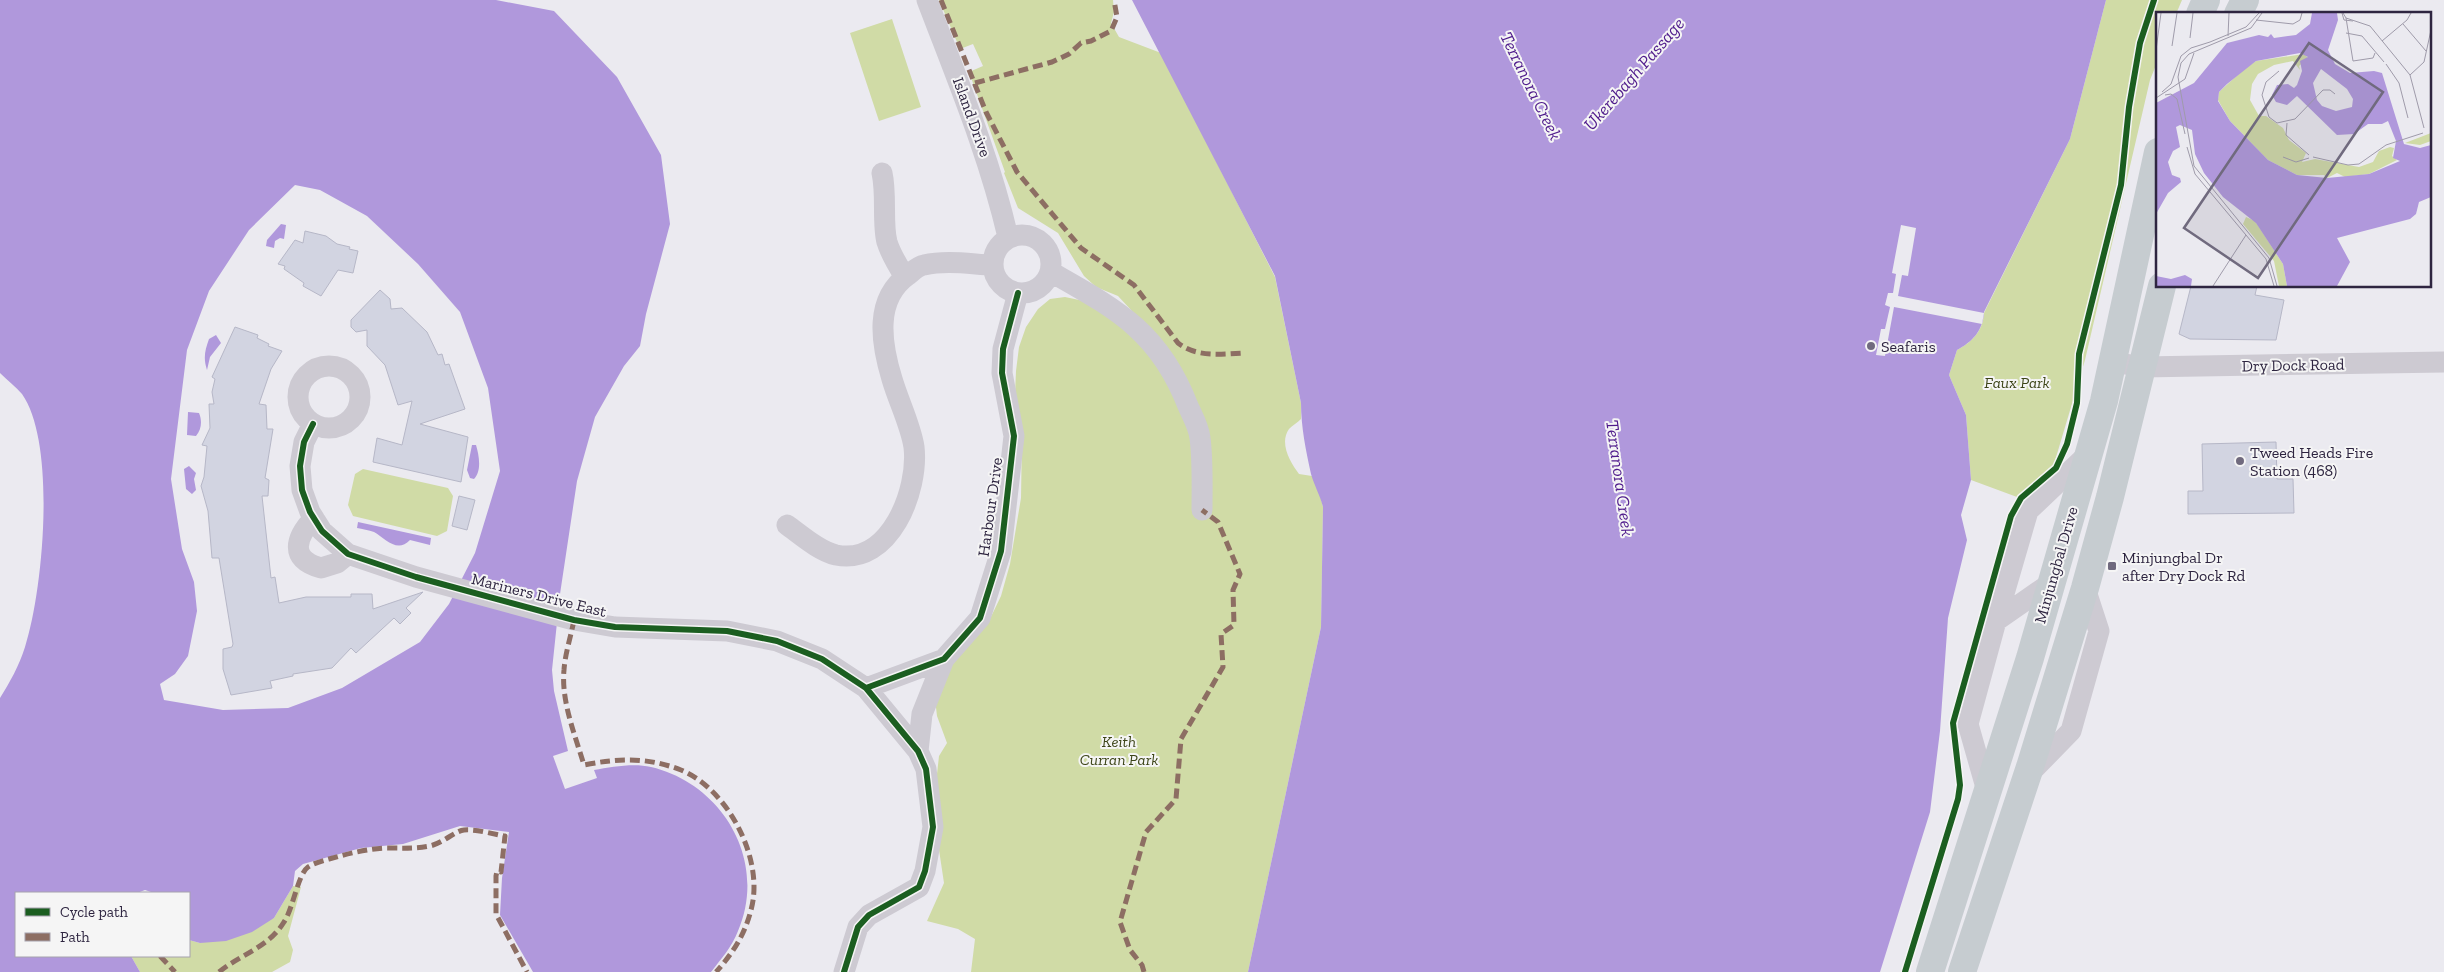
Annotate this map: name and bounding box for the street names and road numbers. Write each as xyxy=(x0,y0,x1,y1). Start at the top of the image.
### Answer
street label: Island Drive xyxy=(949,75,995,159)
street label: Dry Dock Road xyxy=(2242,355,2345,375)
street label: Harbour Drive xyxy=(974,456,1006,558)
street label: Minjungbal Drive xyxy=(2030,504,2082,626)
street label: Mariners Drive East xyxy=(470,569,608,621)

